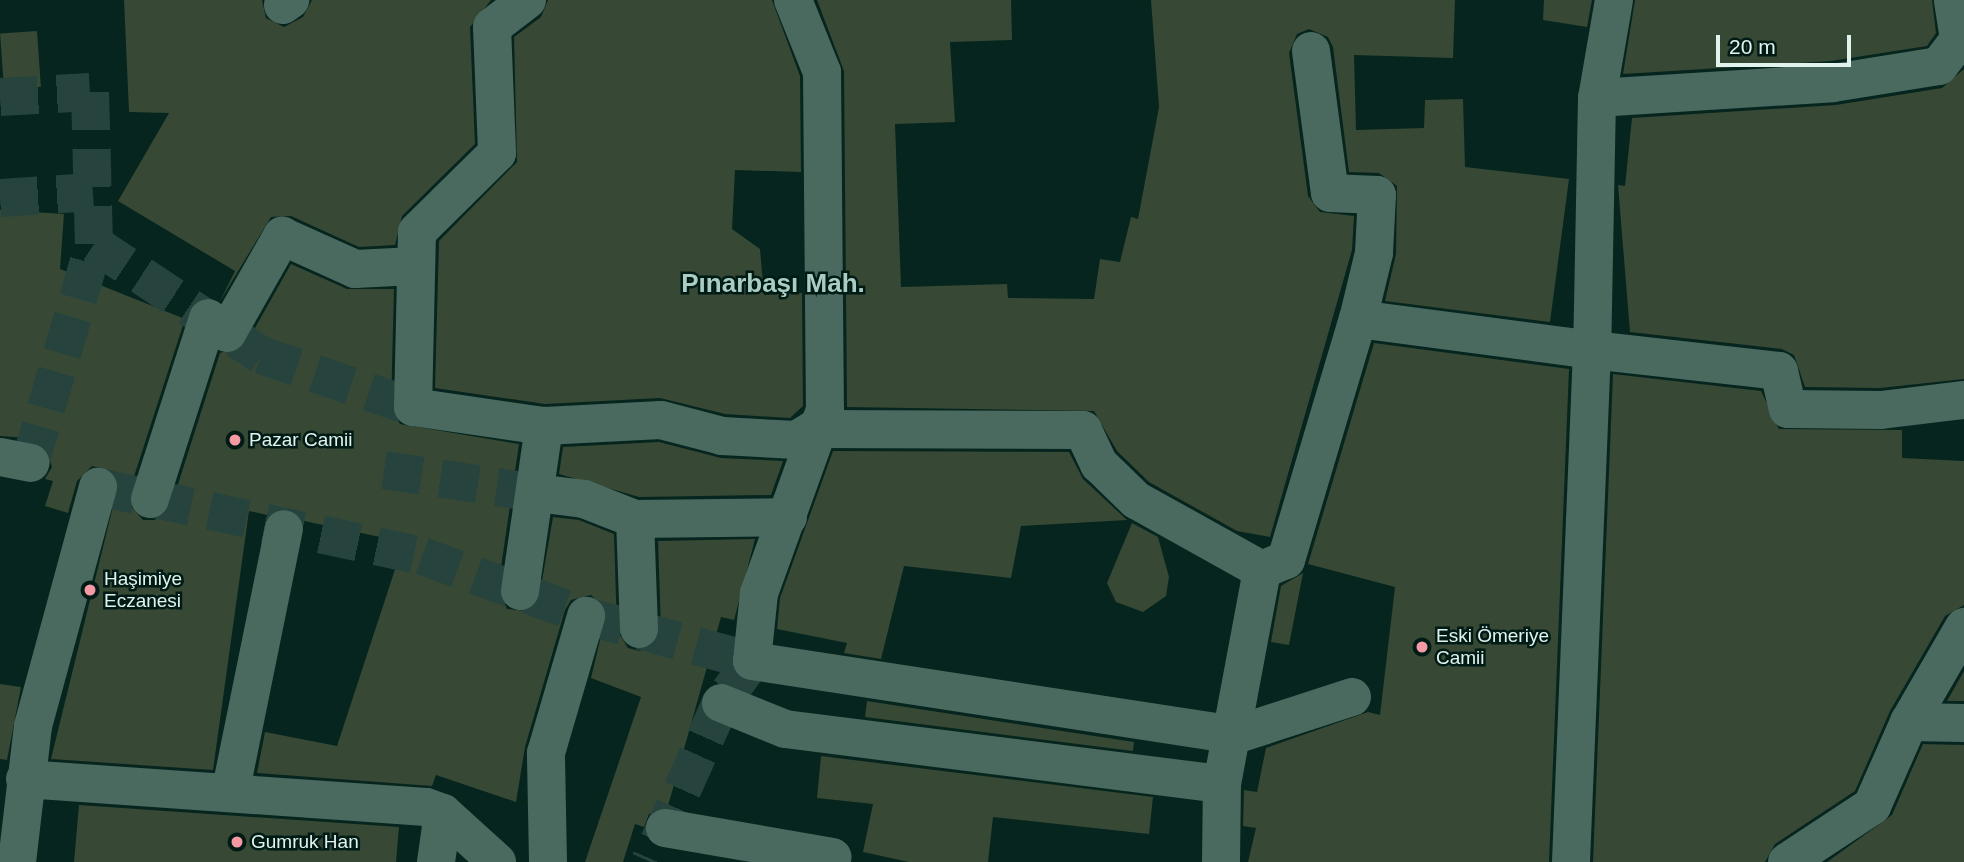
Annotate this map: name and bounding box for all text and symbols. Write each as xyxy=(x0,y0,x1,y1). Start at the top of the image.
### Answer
scale bar xyxy=(1719,21,1854,65)
text: 20 m xyxy=(1729,35,1776,58)
district label: Pınarbaşı Mah. xyxy=(681,268,865,300)
place label: Pazar Camii xyxy=(249,429,352,451)
marker: Pazar Camii xyxy=(227,432,243,448)
place label: Haşimiye Eczanesi xyxy=(104,568,182,612)
marker: Haşimiye Eczanesi xyxy=(82,582,98,598)
place label: Eski Ömeriye Camii xyxy=(1436,625,1549,669)
marker: Eski Ömeriye Camii xyxy=(1414,639,1430,655)
place label: Gumruk Han xyxy=(251,831,359,853)
marker: Gumruk Han xyxy=(229,834,245,850)

